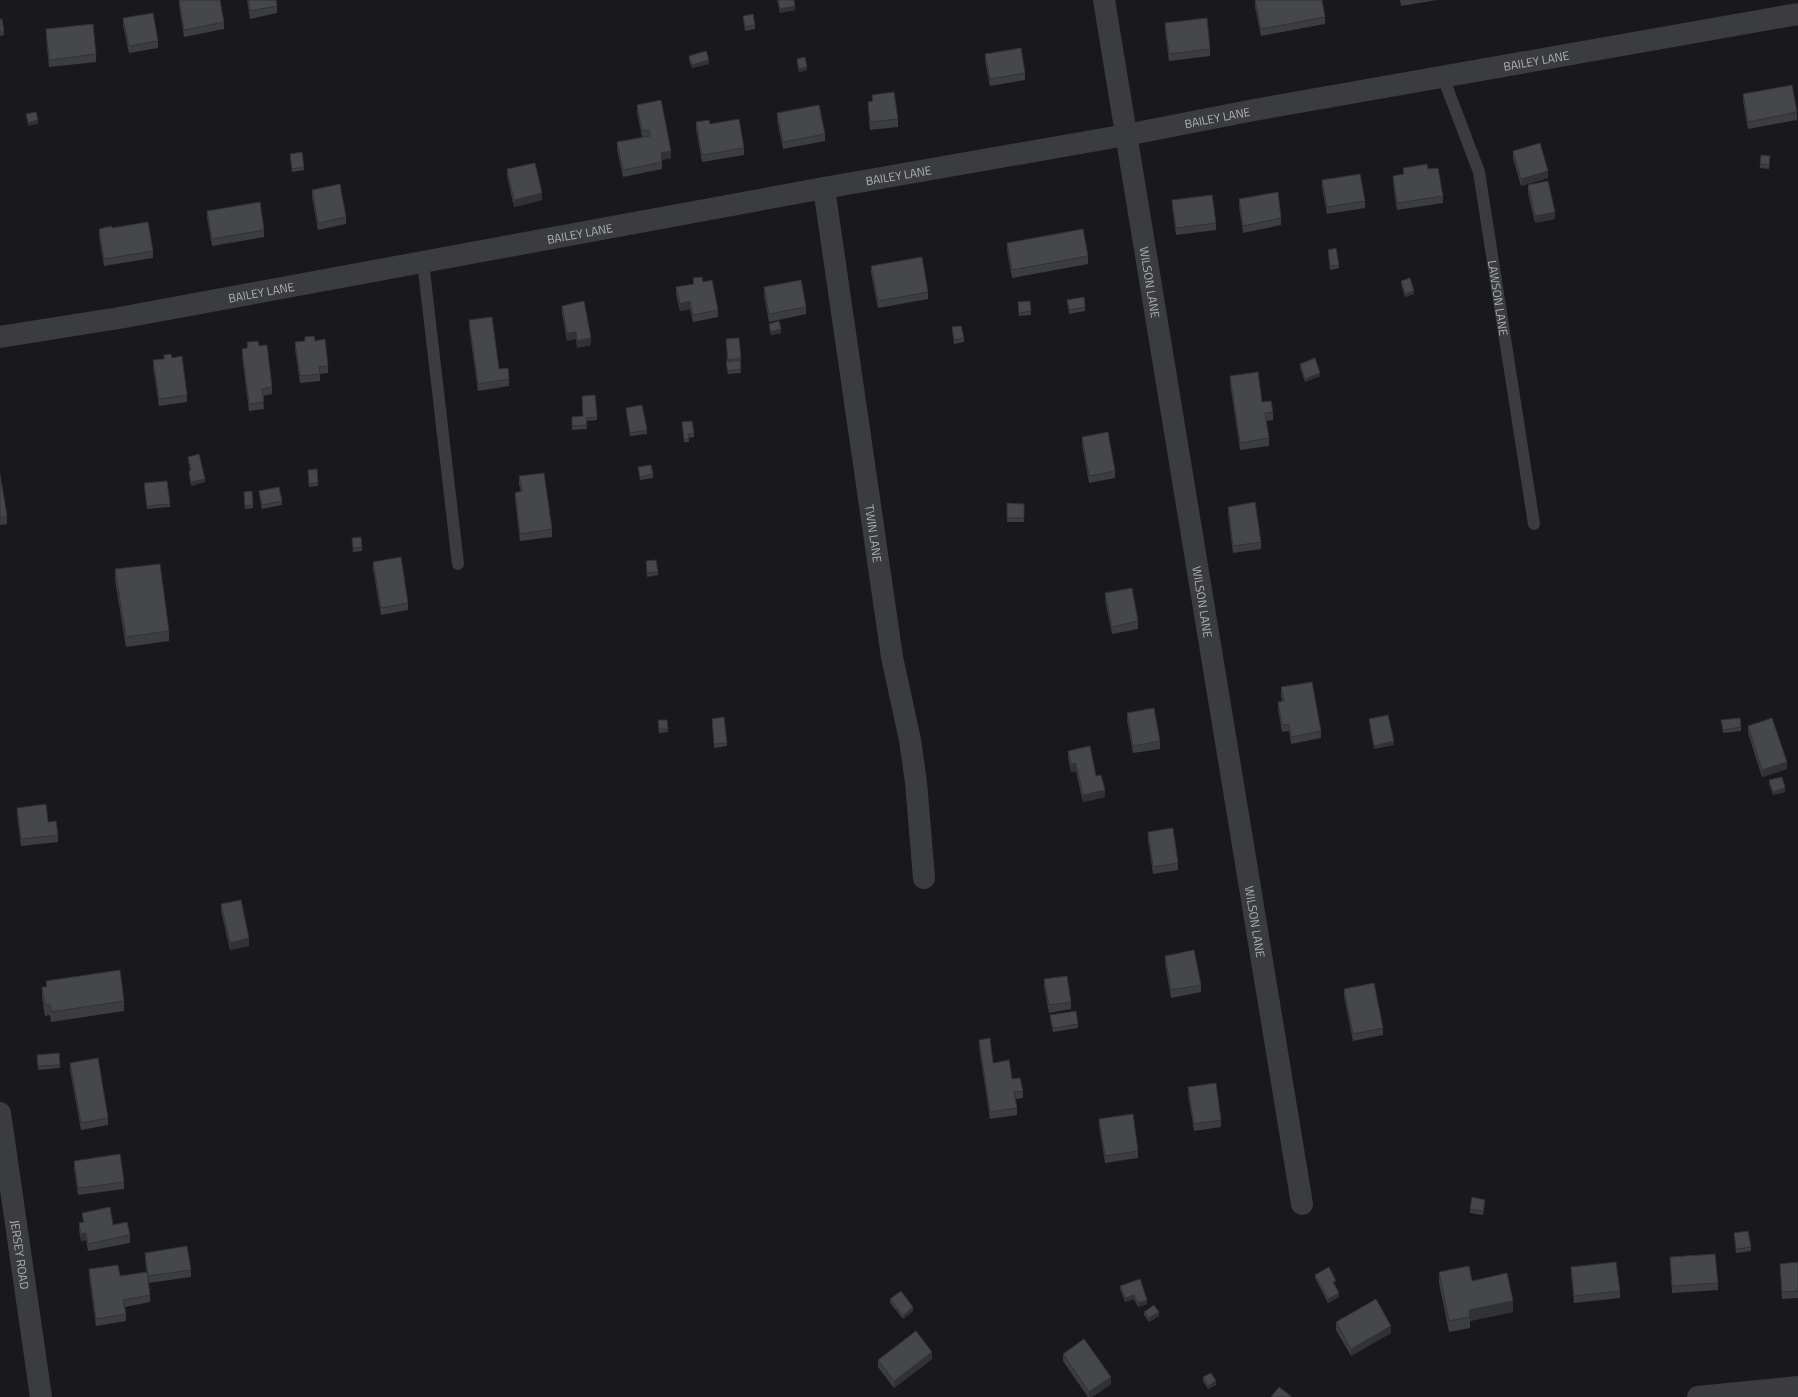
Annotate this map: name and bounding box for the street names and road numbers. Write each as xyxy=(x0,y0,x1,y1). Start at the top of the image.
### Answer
street label: BAILEY LANE xyxy=(1502,45,1571,75)
street label: BAILEY LANE xyxy=(1183,101,1252,133)
street label: BAILEY LANE xyxy=(864,160,933,190)
street label: BAILEY LANE xyxy=(545,218,615,248)
street label: WILSON LANE xyxy=(1135,245,1166,320)
street label: LAWSON LANE xyxy=(1483,259,1514,337)
street label: BAILEY LANE xyxy=(227,276,296,307)
street label: TWIN LANE xyxy=(860,503,888,564)
street label: WILSON LANE xyxy=(1188,565,1218,639)
street label: WILSON LANE xyxy=(1240,884,1271,959)
street label: JERSEY ROAD xyxy=(6,1219,35,1291)

